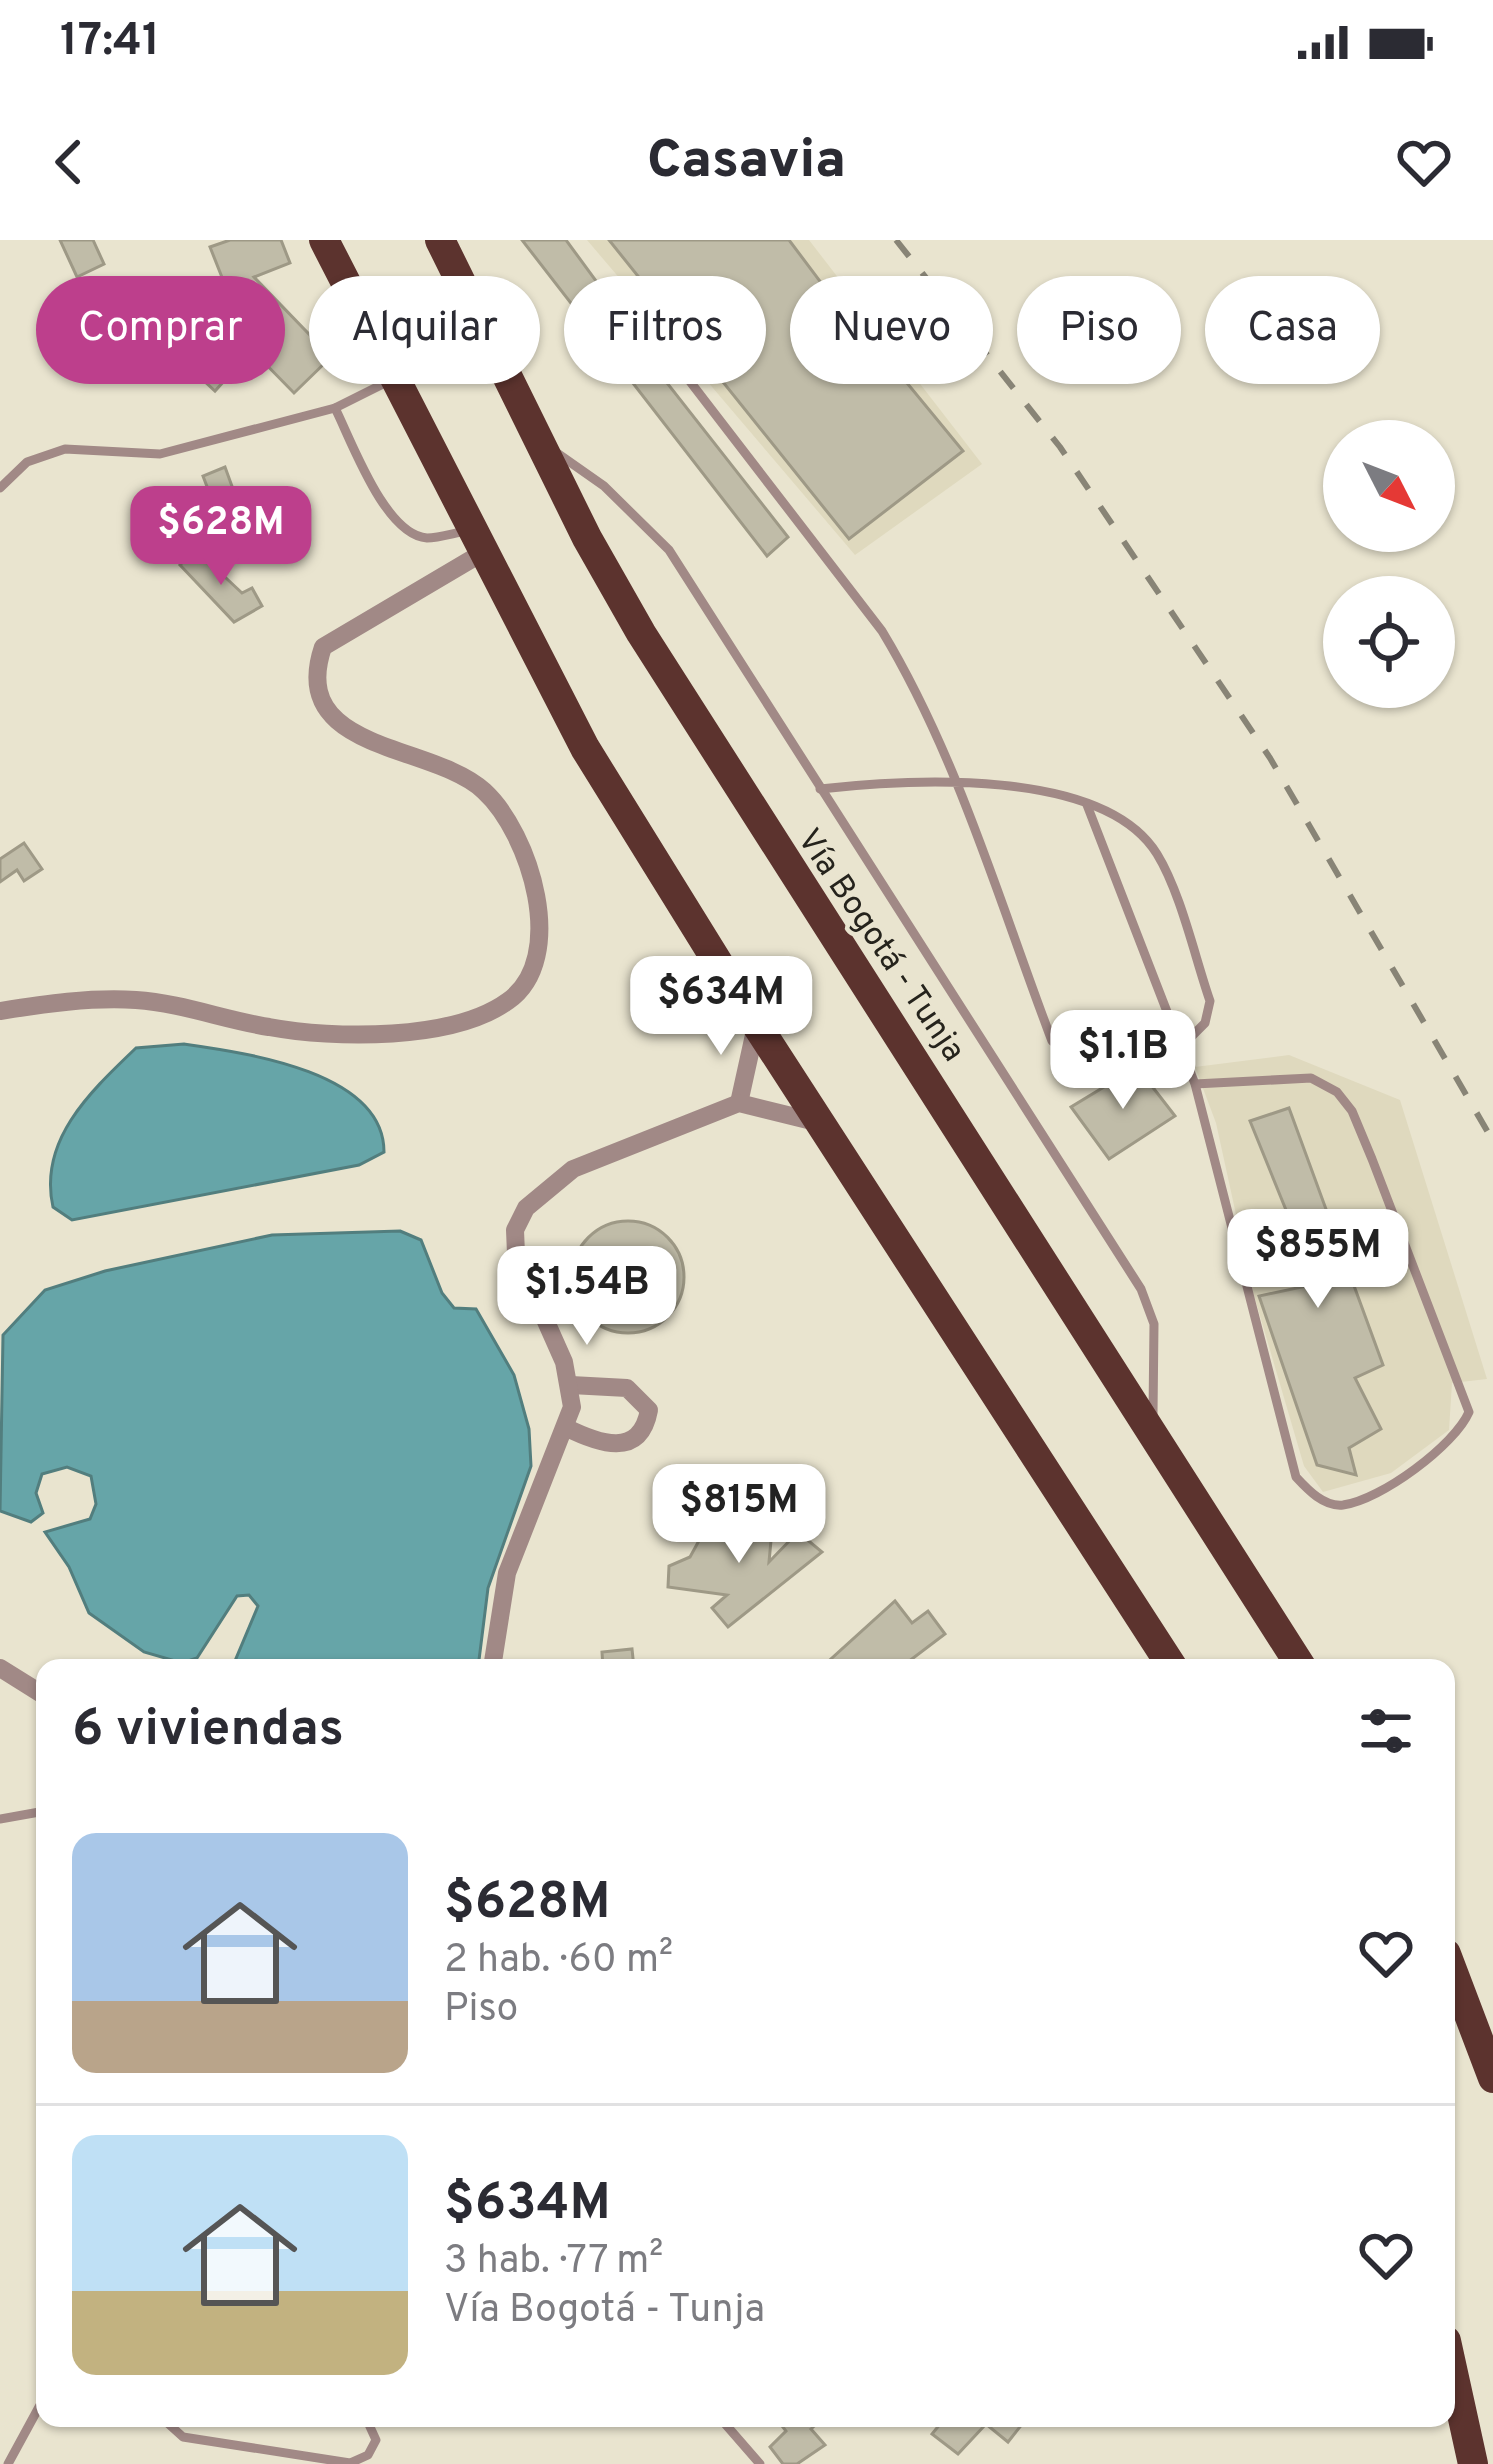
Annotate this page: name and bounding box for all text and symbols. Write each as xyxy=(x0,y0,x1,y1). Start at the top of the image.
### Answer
text: 17:41 xyxy=(60,14,160,71)
text: Casavia xyxy=(647,128,846,197)
icon: back xyxy=(36,129,102,195)
icon: heart xyxy=(1391,129,1457,195)
chip: Comprar xyxy=(36,276,285,384)
chip: Alquilar xyxy=(309,276,540,384)
chip: Filtros xyxy=(564,276,766,384)
chip: Nuevo xyxy=(790,276,993,384)
chip: Piso xyxy=(1017,276,1181,384)
chip: Casa xyxy=(1205,276,1380,384)
north arrow xyxy=(1323,420,1455,552)
map controls xyxy=(1323,420,1455,708)
pin: $628M xyxy=(137,486,305,588)
text: $628M xyxy=(157,500,285,549)
button: locate xyxy=(1323,576,1455,708)
street label: Vía Bogotá - Tunja xyxy=(786,822,973,1071)
pin: $634M xyxy=(637,956,805,1058)
text: $634M xyxy=(657,970,785,1019)
pin: $1.1B xyxy=(1039,1010,1207,1112)
text: $1.1B xyxy=(1077,1024,1169,1073)
pin: $855M xyxy=(1234,1209,1402,1311)
text: $855M xyxy=(1254,1223,1382,1272)
pin: $1.54B xyxy=(489,1246,685,1348)
text: $1.54B xyxy=(524,1260,650,1309)
pin: $815M xyxy=(655,1464,823,1566)
text: $815M xyxy=(680,1478,799,1527)
icon: filters xyxy=(1353,1698,1419,1764)
text: 6 viviendas xyxy=(72,1699,344,1764)
text: $628M xyxy=(444,1872,610,1937)
icon: home xyxy=(168,1881,312,2025)
icon: heart xyxy=(1353,1920,1419,1986)
text: 2 hab. · 60 m² xyxy=(444,1937,673,1986)
text: Piso xyxy=(444,1986,518,2035)
text: $634M xyxy=(444,2173,611,2238)
icon: home xyxy=(168,2183,312,2327)
icon: heart xyxy=(1353,2222,1419,2288)
text: 3 hab. · 77 m² xyxy=(444,2238,663,2287)
text: Vía Bogotá - Tunja xyxy=(444,2287,765,2336)

